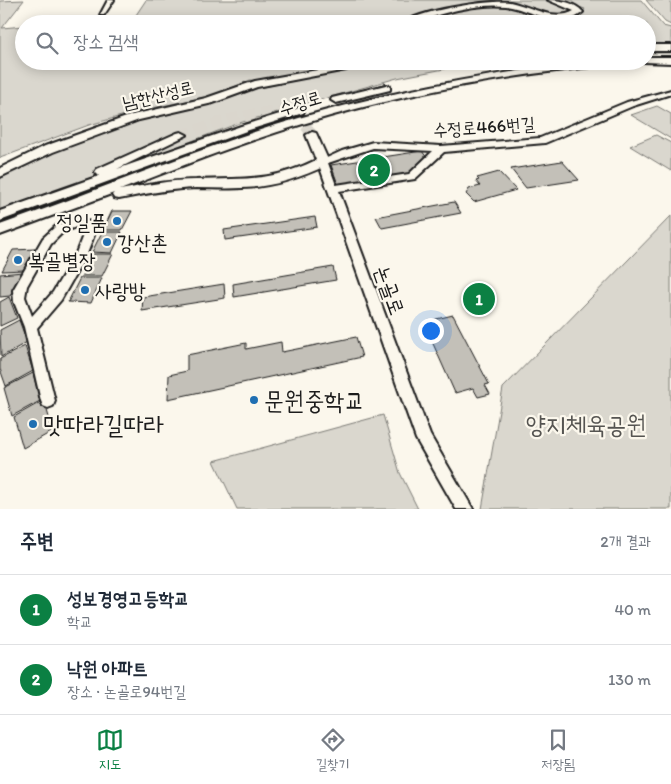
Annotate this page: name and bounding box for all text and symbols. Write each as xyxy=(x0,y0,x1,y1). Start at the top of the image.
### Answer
search box xyxy=(15,15,656,70)
icon: search xyxy=(33,29,61,57)
text: 장소 검색 xyxy=(73,30,138,53)
street label: 남한산성로 xyxy=(120,76,196,114)
street label: 수정로 xyxy=(276,86,324,120)
street label: 수정로466번길 xyxy=(432,112,536,142)
pin: 2 xyxy=(358,151,390,189)
place label: 정일품 xyxy=(56,209,107,234)
marker: 정일품 xyxy=(111,215,123,227)
place label: 강산촌 xyxy=(117,230,168,255)
marker: 강산촌 xyxy=(101,236,113,248)
place label: 복골별장 xyxy=(28,248,96,273)
marker: 복골별장 xyxy=(12,254,24,266)
street label: 논골로 xyxy=(370,262,410,318)
place label: 사랑방 xyxy=(95,278,146,303)
pin: 1 xyxy=(463,280,495,318)
marker: 사랑방 xyxy=(79,284,91,296)
your location xyxy=(418,318,444,344)
place label: 문원중학교 xyxy=(264,385,365,415)
marker: 문원중학교 xyxy=(248,394,260,406)
place label: 맛따라길따라 xyxy=(43,409,164,439)
park label: 양지체육공원 xyxy=(526,409,646,439)
marker: 맛따라길따라 xyxy=(27,418,39,430)
text: 주변 xyxy=(20,528,54,553)
text: 2개 결과 xyxy=(600,532,651,551)
text: 성보경영고등학교 xyxy=(67,587,189,610)
text: 1 xyxy=(32,600,40,619)
text: 40 m xyxy=(614,600,651,619)
text: 학교 xyxy=(67,612,93,631)
text: 낙원 아파트 xyxy=(67,657,148,680)
text: 2 xyxy=(32,670,40,689)
text: 130 m xyxy=(608,670,651,689)
text: 장소 · 논골로94번길 xyxy=(67,682,186,701)
tab: 지도 xyxy=(96,726,124,774)
tab: 길찾기 xyxy=(316,726,349,774)
tab: 저장됨 xyxy=(541,726,575,774)

